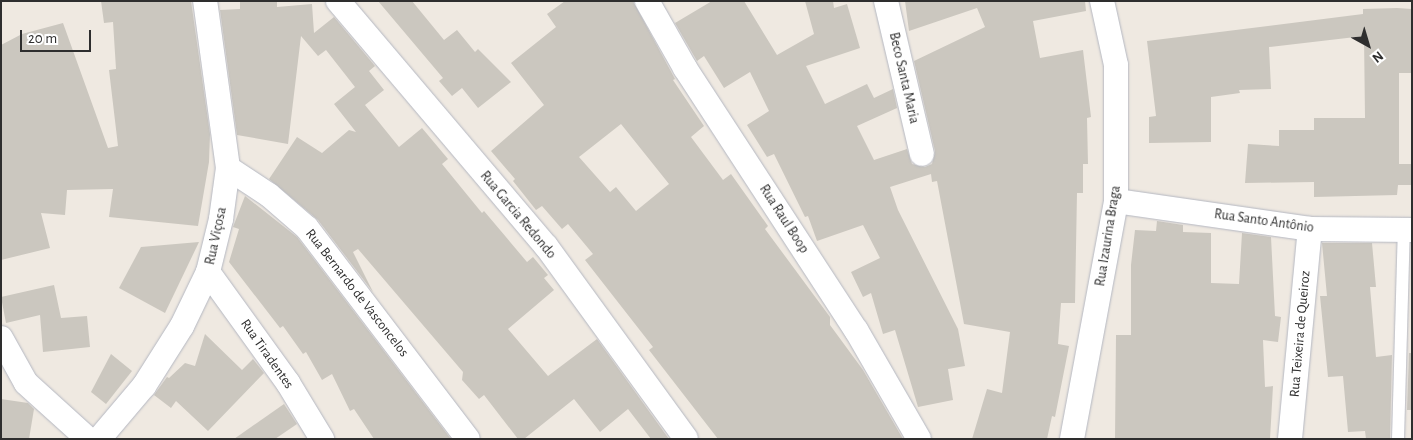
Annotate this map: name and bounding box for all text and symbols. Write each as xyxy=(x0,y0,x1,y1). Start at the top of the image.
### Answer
scale bar xyxy=(22,20,94,52)
north arrow xyxy=(1343,20,1393,70)
text: 20 m xyxy=(28,31,57,46)
street label: Beco Santa Maria xyxy=(885,31,923,125)
text: N xyxy=(1369,48,1386,65)
street label: Rua Garcia Redondo xyxy=(476,168,560,262)
street label: Rua Raul Boop xyxy=(756,181,812,257)
street label: Rua Izaurina Braga xyxy=(1092,184,1124,288)
street label: Rua Viçosa xyxy=(202,206,230,266)
street label: Rua Santo Antônio xyxy=(1213,206,1315,236)
street label: Rua Bernardo de Vasconcelos xyxy=(302,226,412,360)
street label: Rua Teixeira de Queiroz xyxy=(1286,270,1314,398)
street label: Rua Tiradentes xyxy=(237,316,297,392)

